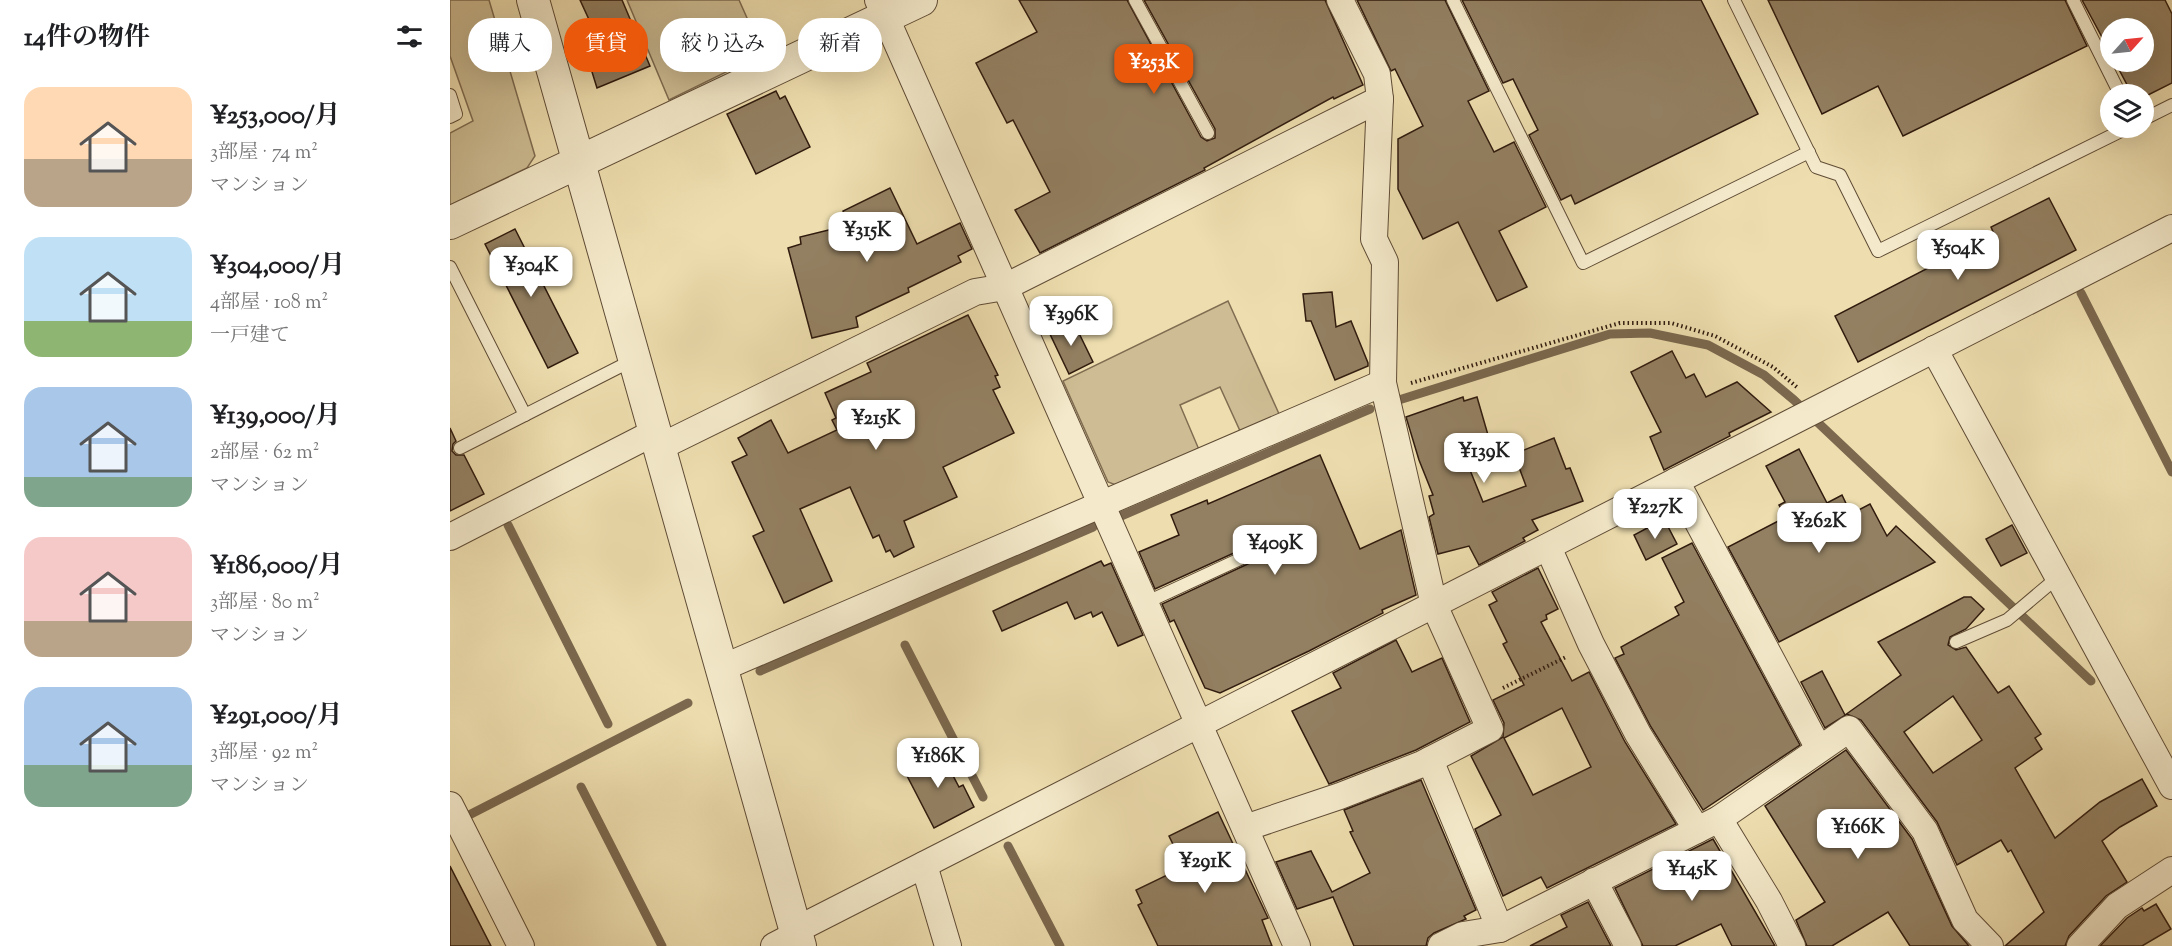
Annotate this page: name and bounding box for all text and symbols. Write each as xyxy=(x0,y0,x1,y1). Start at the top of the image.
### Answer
chip: 購入 xyxy=(468,18,552,72)
chip: 賃貸 xyxy=(564,18,648,72)
chip: 絞り込み xyxy=(660,18,786,72)
chip: 新着 xyxy=(798,18,882,72)
north arrow xyxy=(2100,18,2154,72)
map controls xyxy=(2100,18,2154,138)
text: 14件の物件 xyxy=(24,20,150,57)
icon: filters xyxy=(393,20,426,53)
pin: ¥253K xyxy=(1112,44,1196,95)
text: ¥253K xyxy=(1128,49,1180,78)
button: layers xyxy=(2100,84,2154,138)
text: ¥253,000/月 xyxy=(210,98,341,135)
icon: home xyxy=(72,111,144,183)
text: 3部屋 · 74 m² xyxy=(210,139,318,168)
text: マンション xyxy=(210,172,309,201)
pin: ¥315K xyxy=(825,212,909,263)
text: ¥315K xyxy=(842,217,892,246)
pin: ¥504K xyxy=(1916,230,2000,281)
text: ¥504K xyxy=(1931,235,1985,264)
pin: ¥304K xyxy=(489,247,573,298)
text: ¥304,000/月 xyxy=(210,248,345,285)
text: ¥304K xyxy=(504,252,558,281)
icon: home xyxy=(72,261,144,333)
text: 4部屋 · 108 m² xyxy=(210,289,328,318)
pin: ¥396K xyxy=(1029,296,1113,347)
text: ¥396K xyxy=(1044,301,1098,330)
text: 一戸建て xyxy=(210,322,290,351)
text: ¥139,000/月 xyxy=(210,398,341,435)
pin: ¥215K xyxy=(834,400,918,451)
text: ¥215K xyxy=(851,405,901,434)
icon: home xyxy=(72,411,144,483)
pin: ¥139K xyxy=(1442,433,1526,484)
text: ¥139K xyxy=(1458,438,1510,467)
text: 2部屋 · 62 m² xyxy=(210,439,320,468)
text: マンション xyxy=(210,472,309,501)
pin: ¥227K xyxy=(1613,489,1697,540)
text: ¥227K xyxy=(1627,494,1683,523)
pin: ¥262K xyxy=(1777,503,1861,554)
text: ¥262K xyxy=(1791,508,1847,537)
pin: ¥409K xyxy=(1233,525,1317,576)
text: ¥409K xyxy=(1247,530,1303,559)
text: ¥186,000/月 xyxy=(210,548,344,585)
icon: home xyxy=(72,561,144,633)
text: 3部屋 · 80 m² xyxy=(210,589,320,618)
text: マンション xyxy=(210,622,309,651)
text: ¥291,000/月 xyxy=(210,698,343,735)
icon: home xyxy=(72,711,144,783)
pin: ¥186K xyxy=(896,738,980,789)
text: 3部屋 · 92 m² xyxy=(210,739,318,768)
text: ¥186K xyxy=(911,743,965,772)
text: マンション xyxy=(210,772,309,801)
pin: ¥166K xyxy=(1816,809,1900,860)
text: ¥166K xyxy=(1831,814,1885,843)
pin: ¥291K xyxy=(1163,843,1247,894)
text: ¥291K xyxy=(1178,848,1232,877)
pin: ¥145K xyxy=(1650,851,1734,902)
text: ¥145K xyxy=(1666,856,1718,885)

